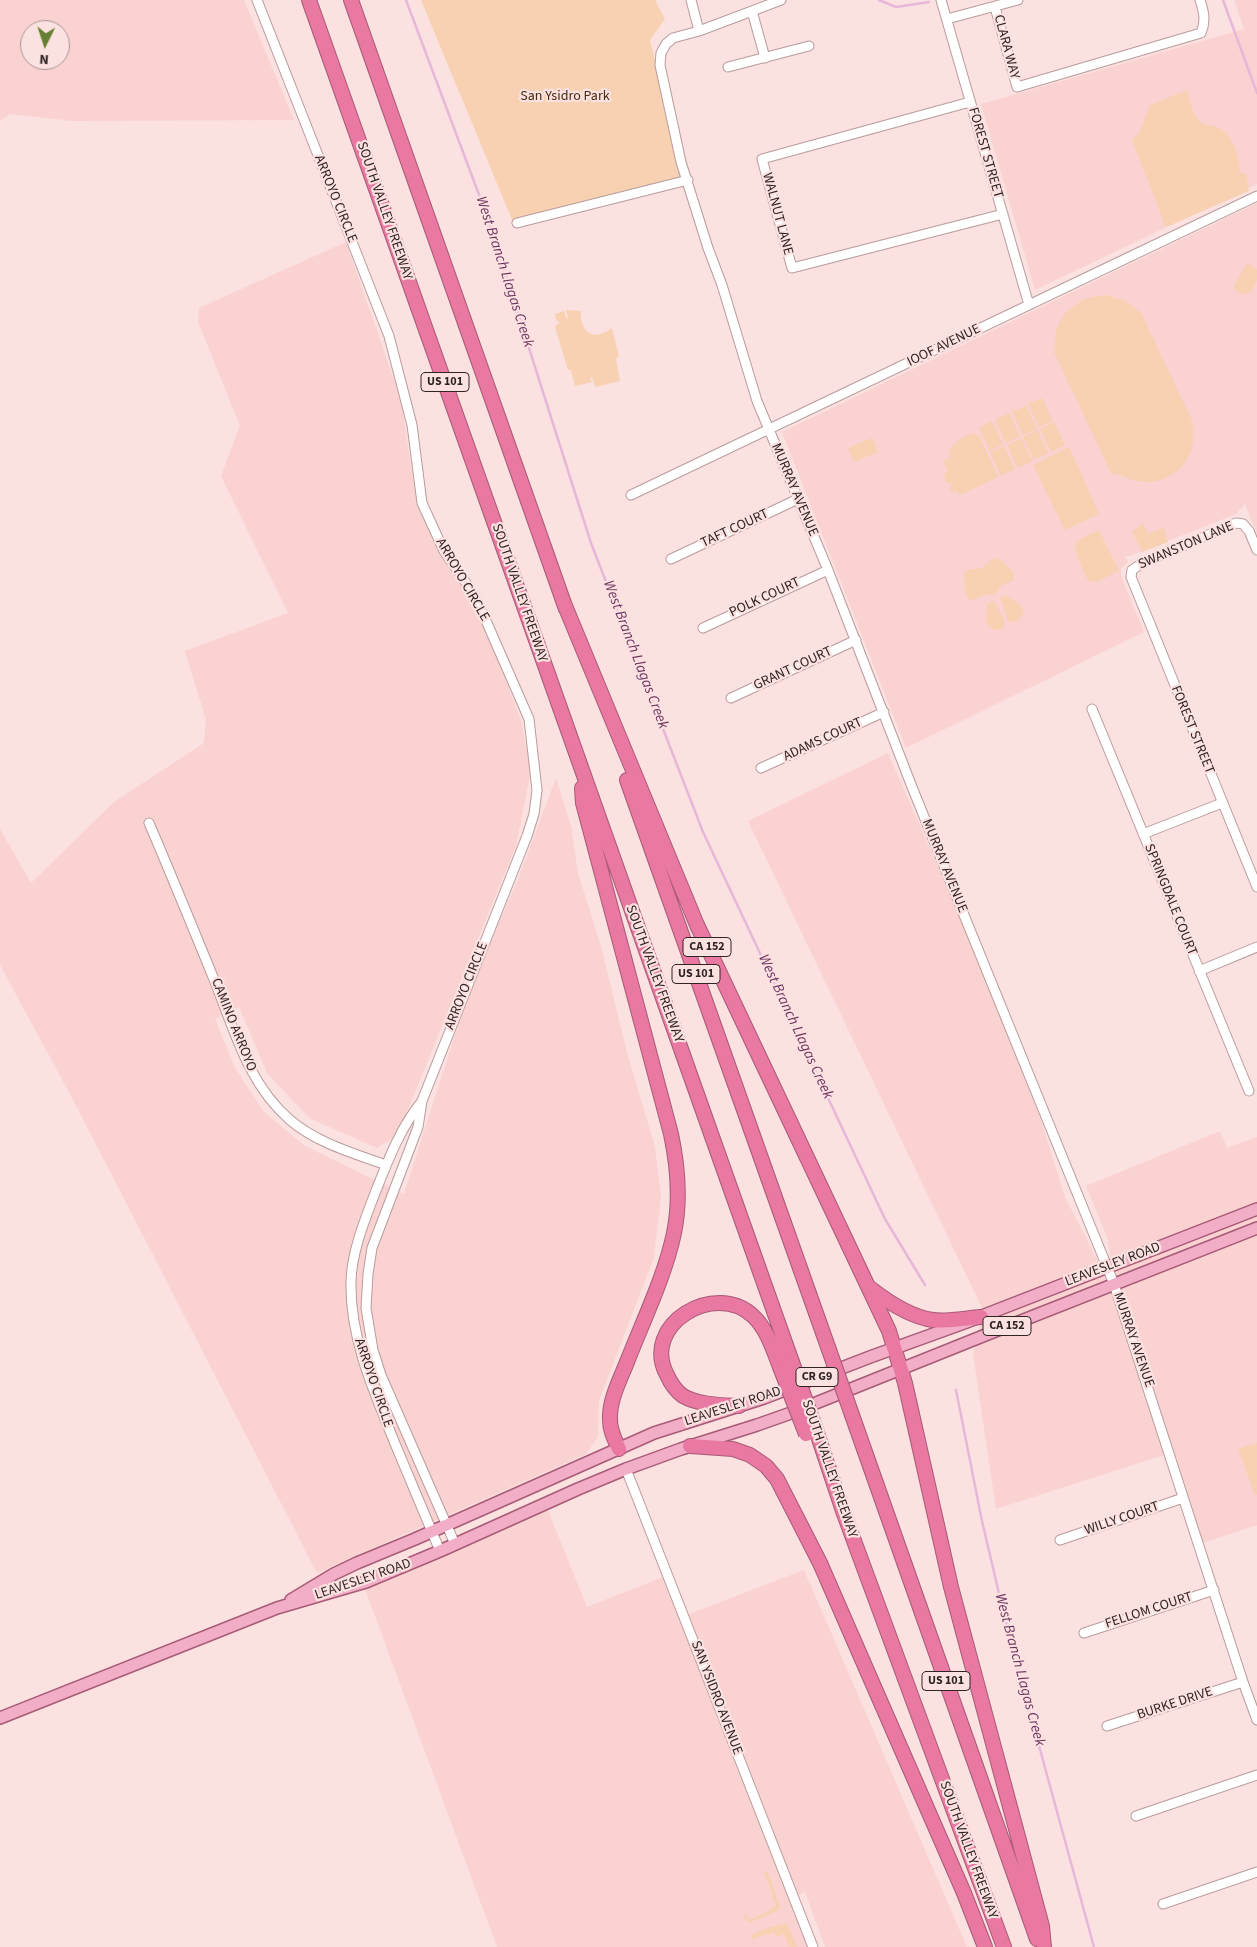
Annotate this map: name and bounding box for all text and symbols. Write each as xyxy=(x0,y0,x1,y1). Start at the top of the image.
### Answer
street label: CLARA WAY xyxy=(989,13,1023,81)
north arrow xyxy=(20,20,70,70)
text: N xyxy=(39,49,49,69)
park label: San Ysidro Park xyxy=(520,89,610,105)
street label: FOREST STREET xyxy=(964,106,1006,200)
street label: SOUTH VALLEY FREEWAY xyxy=(352,140,416,282)
street label: ARROYO CIRCLE xyxy=(310,153,360,245)
street label: WALNUT LANE xyxy=(758,171,796,257)
water label: West Branch Llagas Creek xyxy=(471,194,537,350)
street label: IOOF AVENUE xyxy=(905,321,983,371)
road number: US 101 xyxy=(421,372,469,392)
street label: MURRAY AVENUE xyxy=(767,441,821,539)
street label: TAFT COURT xyxy=(698,506,772,552)
street label: SWANSTON LANE xyxy=(1136,518,1236,574)
street label: SOUTH VALLEY FREEWAY xyxy=(487,522,551,664)
street label: ARROYO CIRCLE xyxy=(431,536,493,624)
street label: POLK COURT xyxy=(727,574,803,622)
water label: West Branch Llagas Creek xyxy=(598,578,672,732)
street label: GRANT COURT xyxy=(751,643,835,695)
street label: FOREST STREET xyxy=(1167,683,1217,777)
street label: ADAMS COURT xyxy=(781,714,865,766)
street label: MURRAY AVENUE xyxy=(918,817,970,915)
street label: SPRINGDALE COURT xyxy=(1140,842,1200,958)
street label: SOUTH VALLEY FREEWAY xyxy=(621,903,687,1045)
road number: CA 152 xyxy=(683,938,731,956)
street label: ARROYO CIRCLE xyxy=(442,940,492,1032)
water label: West Branch Llagas Creek xyxy=(754,952,836,1102)
road number: US 101 xyxy=(672,964,720,984)
street label: CAMINO ARROYO xyxy=(207,976,259,1074)
street label: LEAVESLEY ROAD xyxy=(1063,1239,1163,1291)
street label: MURRAY AVENUE xyxy=(1109,1290,1157,1390)
road number: CA 152 xyxy=(983,1316,1031,1335)
street label: ARROYO CIRCLE xyxy=(350,1336,396,1430)
road number: CR G9 xyxy=(796,1368,838,1386)
street label: LEAVESLEY ROAD xyxy=(683,1383,783,1431)
street label: SOUTH VALLEY FREEWAY xyxy=(797,1398,861,1540)
street label: WILLY COURT xyxy=(1082,1498,1162,1540)
street label: LEAVESLEY ROAD xyxy=(313,1556,413,1604)
street label: FELLOM COURT xyxy=(1103,1589,1195,1633)
water label: West Branch Llagas Creek xyxy=(990,1592,1048,1748)
street label: SAN YSIDRO AVENUE xyxy=(687,1639,745,1757)
road number: US 101 xyxy=(922,1672,970,1690)
street label: BURKE DRIVE xyxy=(1135,1684,1215,1724)
street label: SOUTH VALLEY FREEWAY xyxy=(935,1779,1001,1921)

